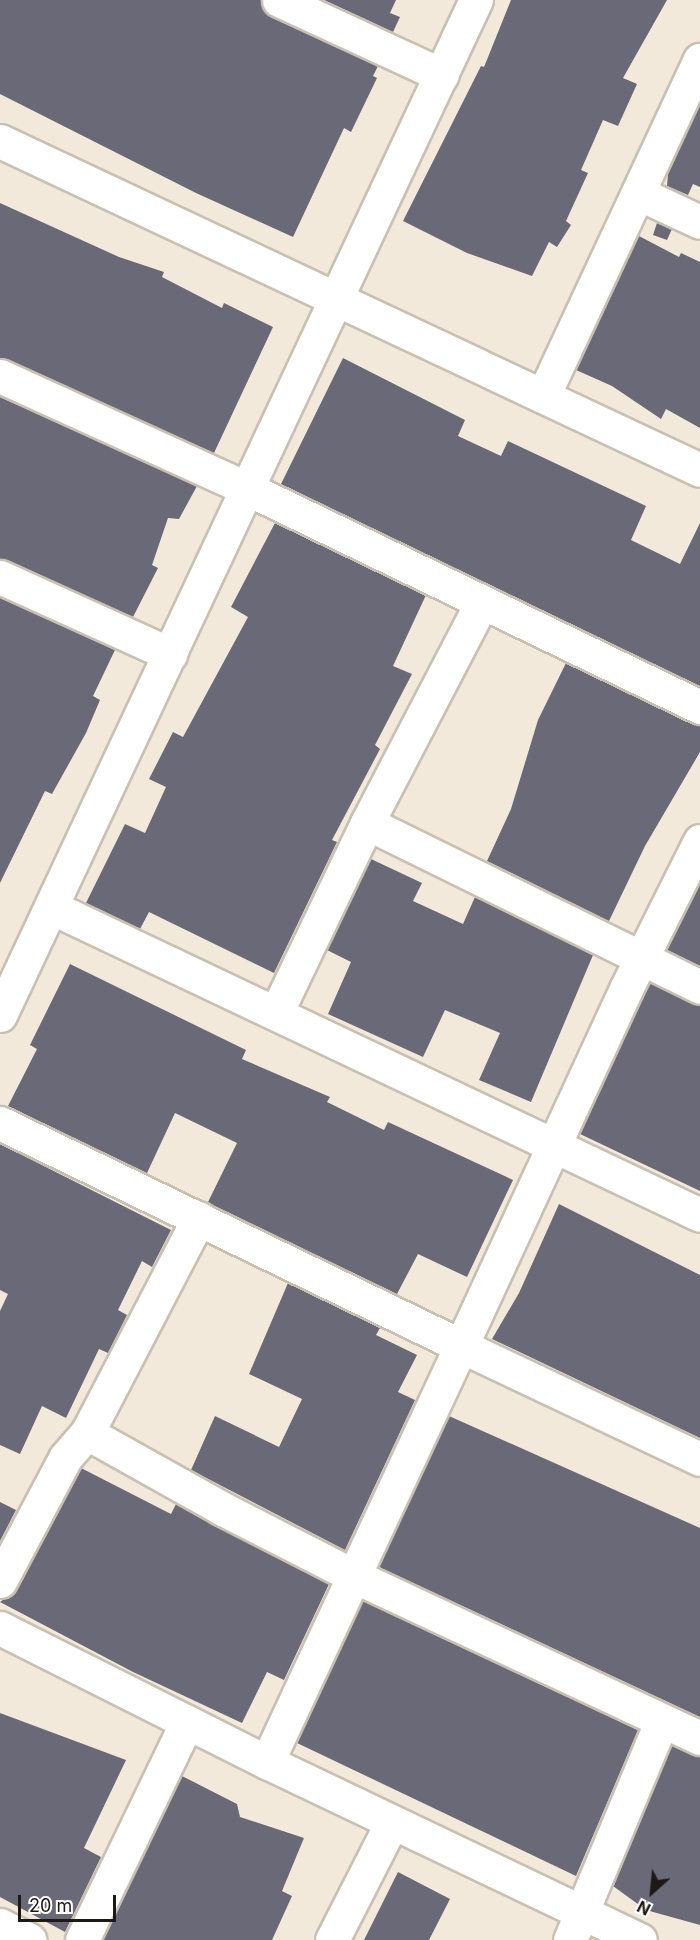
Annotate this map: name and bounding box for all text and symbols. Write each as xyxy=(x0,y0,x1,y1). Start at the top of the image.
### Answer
north arrow xyxy=(622,1862,682,1922)
scale bar xyxy=(21,1883,118,1921)
text: 20 m xyxy=(29,1895,72,1916)
text: N xyxy=(634,1896,654,1920)

